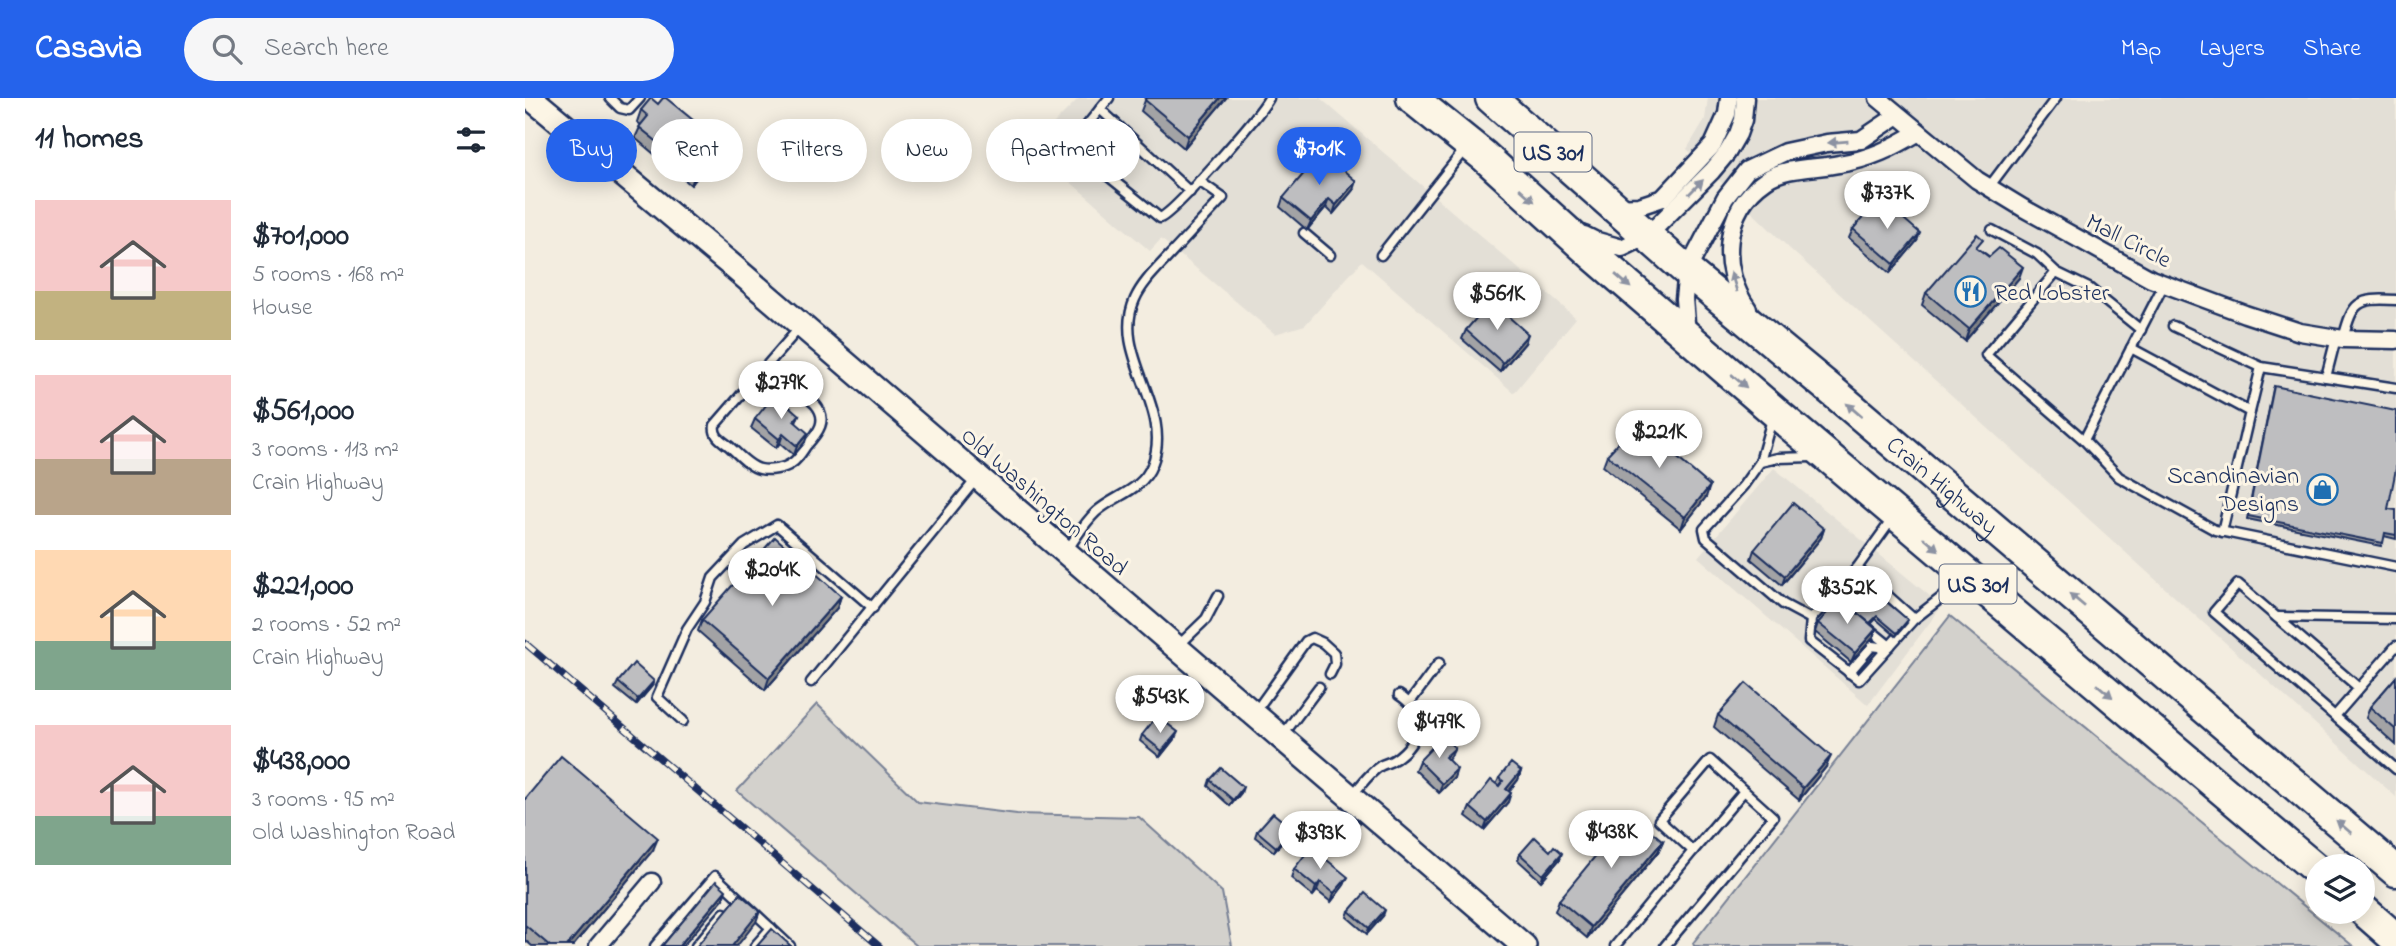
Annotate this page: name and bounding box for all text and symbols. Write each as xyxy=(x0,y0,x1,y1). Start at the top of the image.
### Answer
search box xyxy=(184,18,674,81)
text: Casavia xyxy=(35,25,142,73)
icon: search xyxy=(208,30,246,68)
text: Search here xyxy=(264,30,389,68)
text: Map xyxy=(2121,32,2161,67)
text: Layers xyxy=(2199,32,2265,67)
text: Share xyxy=(2303,32,2361,67)
text: 11 homes xyxy=(35,118,143,162)
chip: Buy xyxy=(546,119,637,182)
chip: Rent xyxy=(651,119,743,182)
chip: Filters xyxy=(757,119,867,182)
chip: New xyxy=(881,119,972,182)
chip: Apartment xyxy=(986,119,1140,182)
icon: filters xyxy=(452,121,490,159)
pin: $701K xyxy=(1270,127,1368,187)
road number: US 301 xyxy=(1515,132,1591,172)
text: $701K xyxy=(1293,133,1345,166)
one-way arrow xyxy=(1827,137,1849,148)
pin: $737K xyxy=(1838,172,1936,231)
text: $737K xyxy=(1860,177,1914,210)
one-way arrow xyxy=(1687,179,1704,196)
one-way arrow xyxy=(1518,187,1536,203)
street label: Mall Circle xyxy=(2079,206,2177,279)
text: $701,000 xyxy=(252,215,349,259)
icon: home xyxy=(91,228,175,312)
text: 5 rooms · 168 m² xyxy=(252,259,404,292)
pin: $561K xyxy=(1448,272,1546,332)
one-way arrow xyxy=(1728,272,1738,293)
one-way arrow xyxy=(1614,273,1632,289)
restaurant icon: Red Lobster xyxy=(1954,275,1988,309)
place label: Red Lobster xyxy=(1994,277,2110,312)
text: $561K xyxy=(1469,278,1525,311)
text: House xyxy=(252,292,312,325)
pin: $279K xyxy=(732,362,830,421)
text: $279K xyxy=(755,367,807,400)
one-way arrow xyxy=(1730,373,1747,388)
text: $561,000 xyxy=(252,390,354,434)
icon: home xyxy=(91,403,175,487)
one-way arrow xyxy=(1846,403,1863,418)
pin: $221K xyxy=(1610,410,1708,470)
text: $221K xyxy=(1631,416,1687,449)
street label: Old Washington Road xyxy=(952,420,1135,586)
street label: Crain Highway xyxy=(1878,429,2005,546)
text: 3 rooms · 113 m² xyxy=(252,434,399,467)
place label: Scandinavian Designs xyxy=(2167,460,2299,523)
text: Crain Highway xyxy=(252,467,384,500)
shop icon: Scandinavian Designs xyxy=(2305,472,2339,506)
one-way arrow xyxy=(1922,536,1939,551)
pin: $204K xyxy=(723,548,821,608)
text: $204K xyxy=(744,554,800,587)
road number: US 301 xyxy=(1939,564,2017,604)
text: $221,000 xyxy=(252,565,354,609)
pin: $352K xyxy=(1798,566,1896,626)
text: $352K xyxy=(1817,572,1877,605)
icon: home xyxy=(91,578,175,662)
one-way arrow xyxy=(2069,593,2086,608)
text: 2 rooms · 52 m² xyxy=(252,609,401,642)
text: Crain Highway xyxy=(252,642,384,675)
pin: $543K xyxy=(1111,676,1209,735)
text: $543K xyxy=(1131,681,1189,714)
one-way arrow xyxy=(2096,683,2113,698)
pin: $479K xyxy=(1390,700,1488,760)
text: $479K xyxy=(1414,706,1464,739)
text: $438,000 xyxy=(252,740,350,784)
icon: home xyxy=(91,753,175,837)
text: 3 rooms · 95 m² xyxy=(252,784,395,817)
pin: $438K xyxy=(1562,810,1660,870)
pin: $393K xyxy=(1271,812,1369,871)
text: $438K xyxy=(1585,816,1637,849)
text: Old Washington Road xyxy=(252,817,455,850)
text: $393K xyxy=(1295,817,1346,850)
one-way arrow xyxy=(2335,819,2353,835)
map controls xyxy=(2305,854,2375,924)
button: layers xyxy=(2305,854,2375,924)

